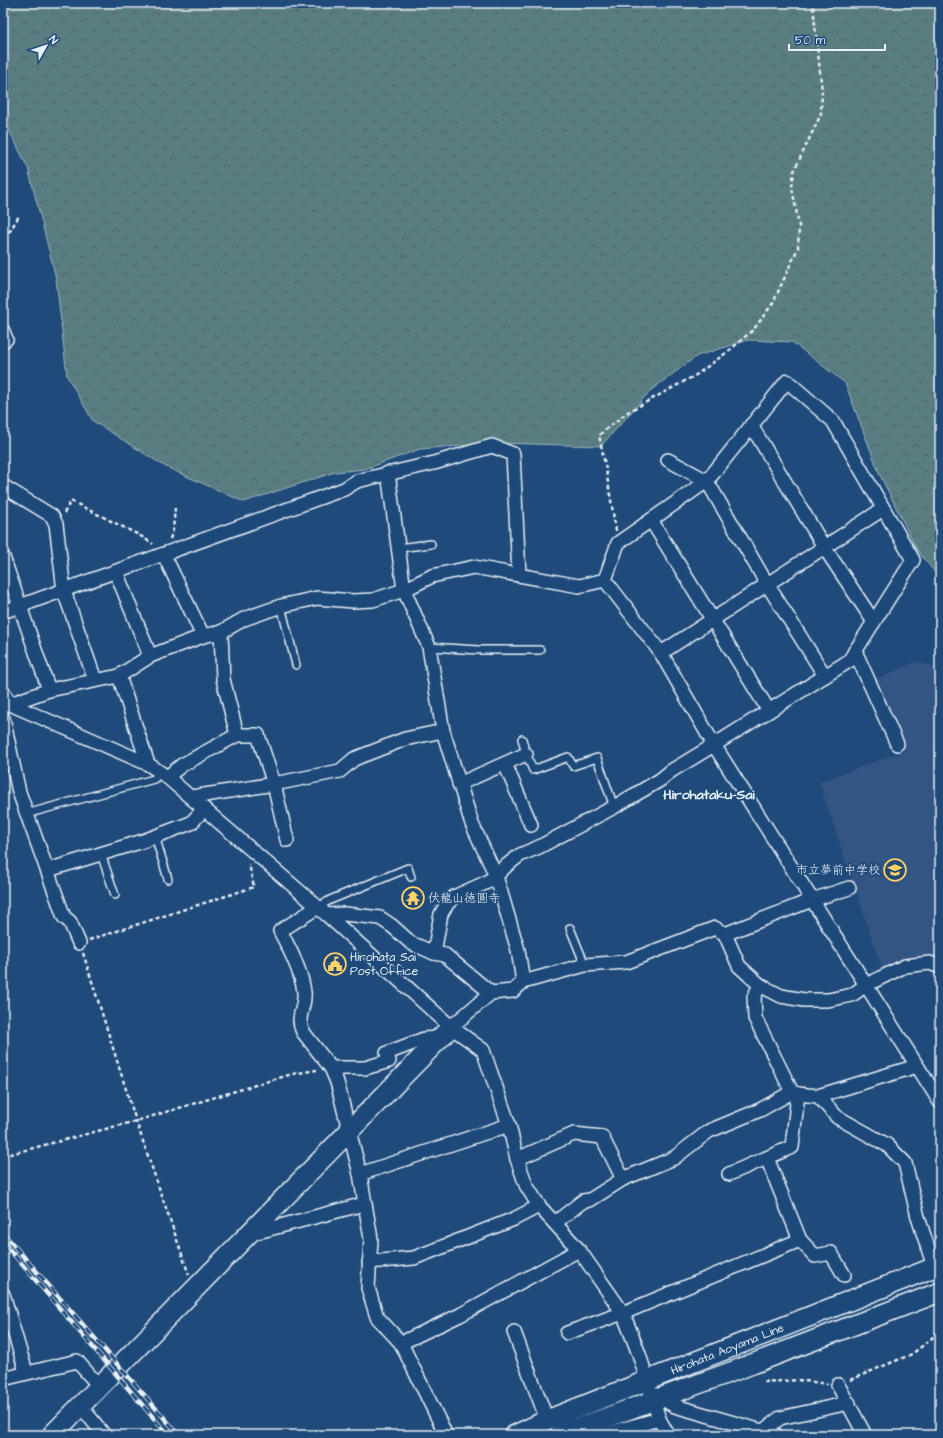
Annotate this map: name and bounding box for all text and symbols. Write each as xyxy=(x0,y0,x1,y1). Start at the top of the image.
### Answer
north arrow xyxy=(26,26,66,66)
scale bar xyxy=(789,26,885,52)
text: 50 m xyxy=(795,32,826,49)
text: N xyxy=(45,33,61,47)
district label: Hirohataku-Sai xyxy=(663,785,756,805)
school or university icon: 市立夢前中学校 xyxy=(882,857,908,883)
place label: 市立夢前中学校 xyxy=(796,862,880,879)
temple icon: 伏龍山徳圓寺 xyxy=(400,885,426,911)
place label: 伏龍山徳圓寺 xyxy=(428,890,500,907)
place label: Hirohata Sai Post Office xyxy=(350,949,419,980)
public building icon: Hirohata Sai Post Office xyxy=(322,951,348,977)
street label: Hirohata Aoyama Line xyxy=(668,1319,787,1379)

